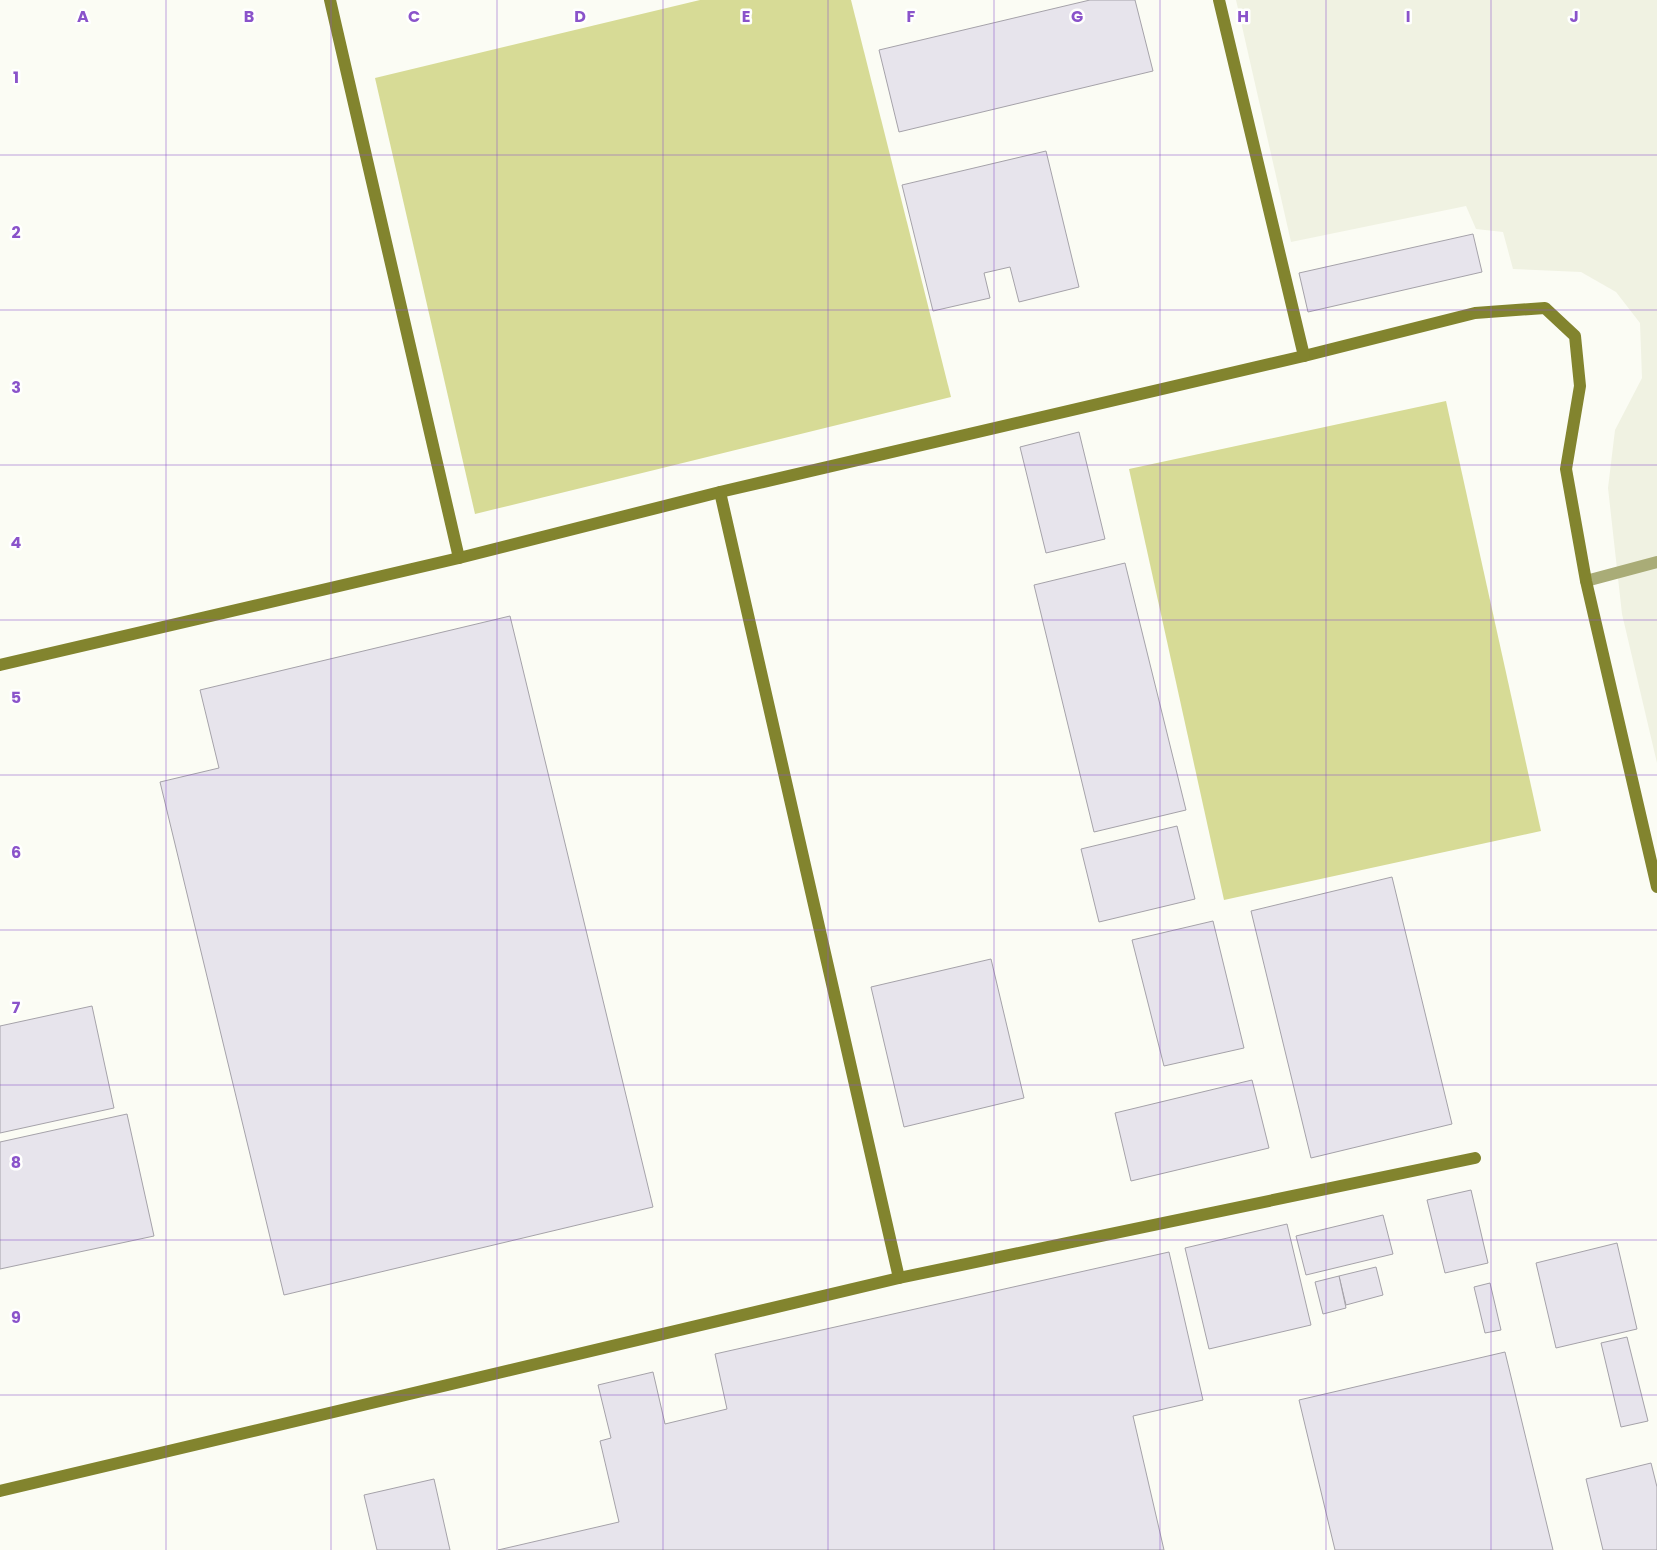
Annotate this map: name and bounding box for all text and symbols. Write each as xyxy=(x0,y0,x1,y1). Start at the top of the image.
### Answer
text: A xyxy=(77,5,89,28)
text: B xyxy=(244,5,254,28)
text: C xyxy=(408,5,420,28)
text: D xyxy=(574,5,586,28)
text: E xyxy=(742,5,750,28)
text: F xyxy=(907,5,916,28)
text: G xyxy=(1071,5,1083,28)
text: H xyxy=(1237,5,1249,28)
text: I xyxy=(1406,5,1410,28)
text: J xyxy=(1569,5,1579,28)
text: 1 xyxy=(13,66,19,89)
text: 2 xyxy=(11,221,21,244)
text: 3 xyxy=(11,376,21,399)
text: 4 xyxy=(11,531,22,554)
text: 5 xyxy=(11,686,21,709)
text: 6 xyxy=(11,841,21,864)
text: 7 xyxy=(12,996,21,1019)
text: 8 xyxy=(11,1151,21,1174)
text: 9 xyxy=(11,1306,21,1329)

